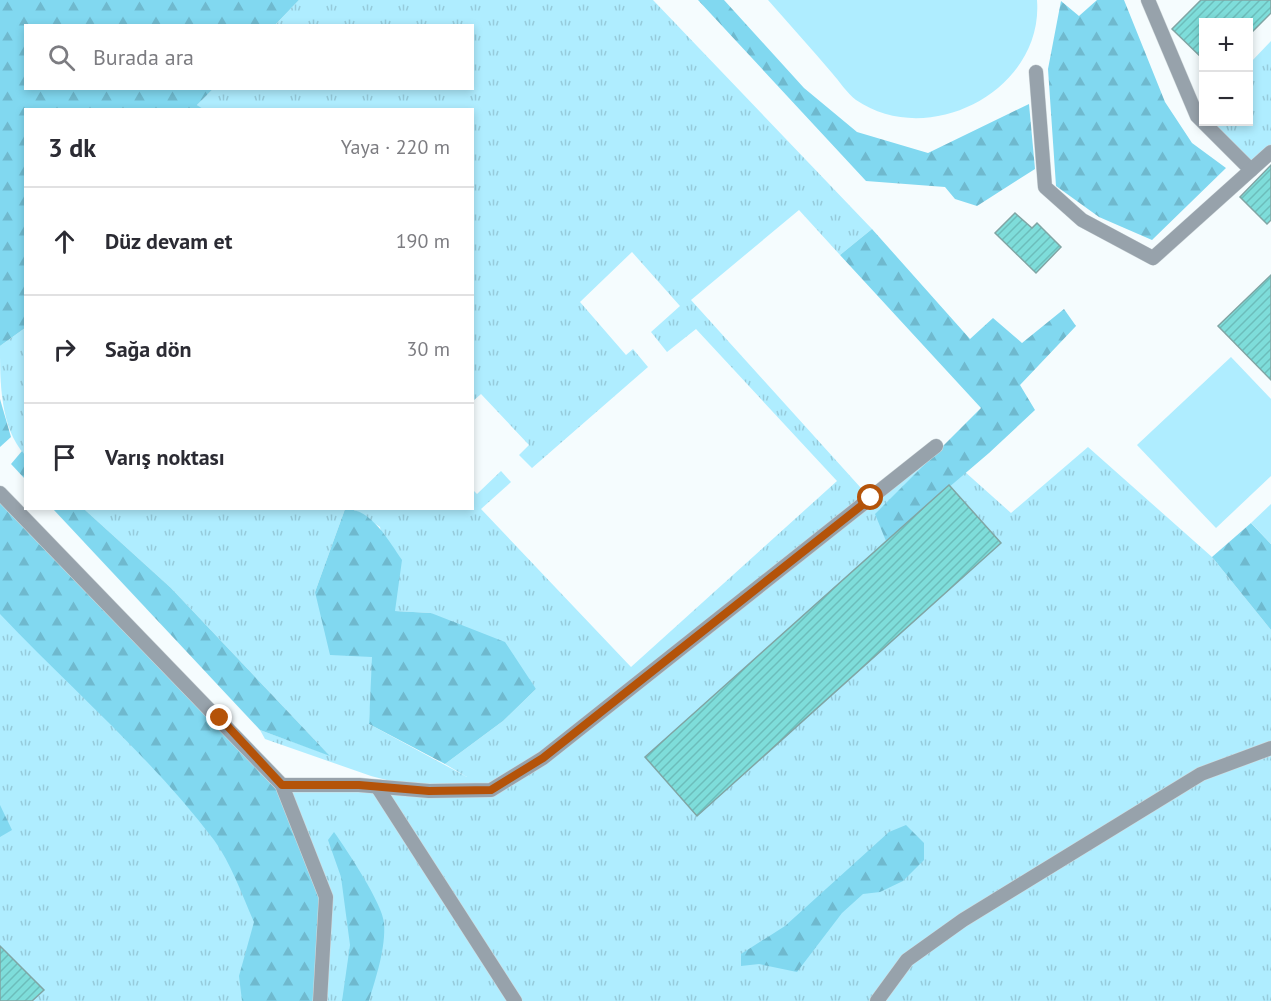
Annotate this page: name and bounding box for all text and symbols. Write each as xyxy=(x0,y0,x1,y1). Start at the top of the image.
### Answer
map controls xyxy=(1199,18,1253,126)
button: + xyxy=(1199,18,1253,72)
search box xyxy=(24,24,474,90)
icon: search xyxy=(45,41,78,74)
text: Burada ara xyxy=(93,43,194,71)
button: − xyxy=(1199,72,1253,126)
text: 3 dk xyxy=(48,131,96,164)
text: Yaya · 220 m xyxy=(341,134,450,160)
icon: ahead xyxy=(48,225,81,258)
text: Düz devam et xyxy=(105,227,232,255)
text: 190 m xyxy=(396,228,450,254)
icon: right xyxy=(48,333,81,366)
text: Sağa dön xyxy=(105,335,192,363)
text: 30 m xyxy=(407,336,450,362)
icon: arrive xyxy=(48,441,81,474)
text: Varış noktası xyxy=(105,443,225,471)
route start xyxy=(857,484,883,510)
route end xyxy=(206,704,232,730)

